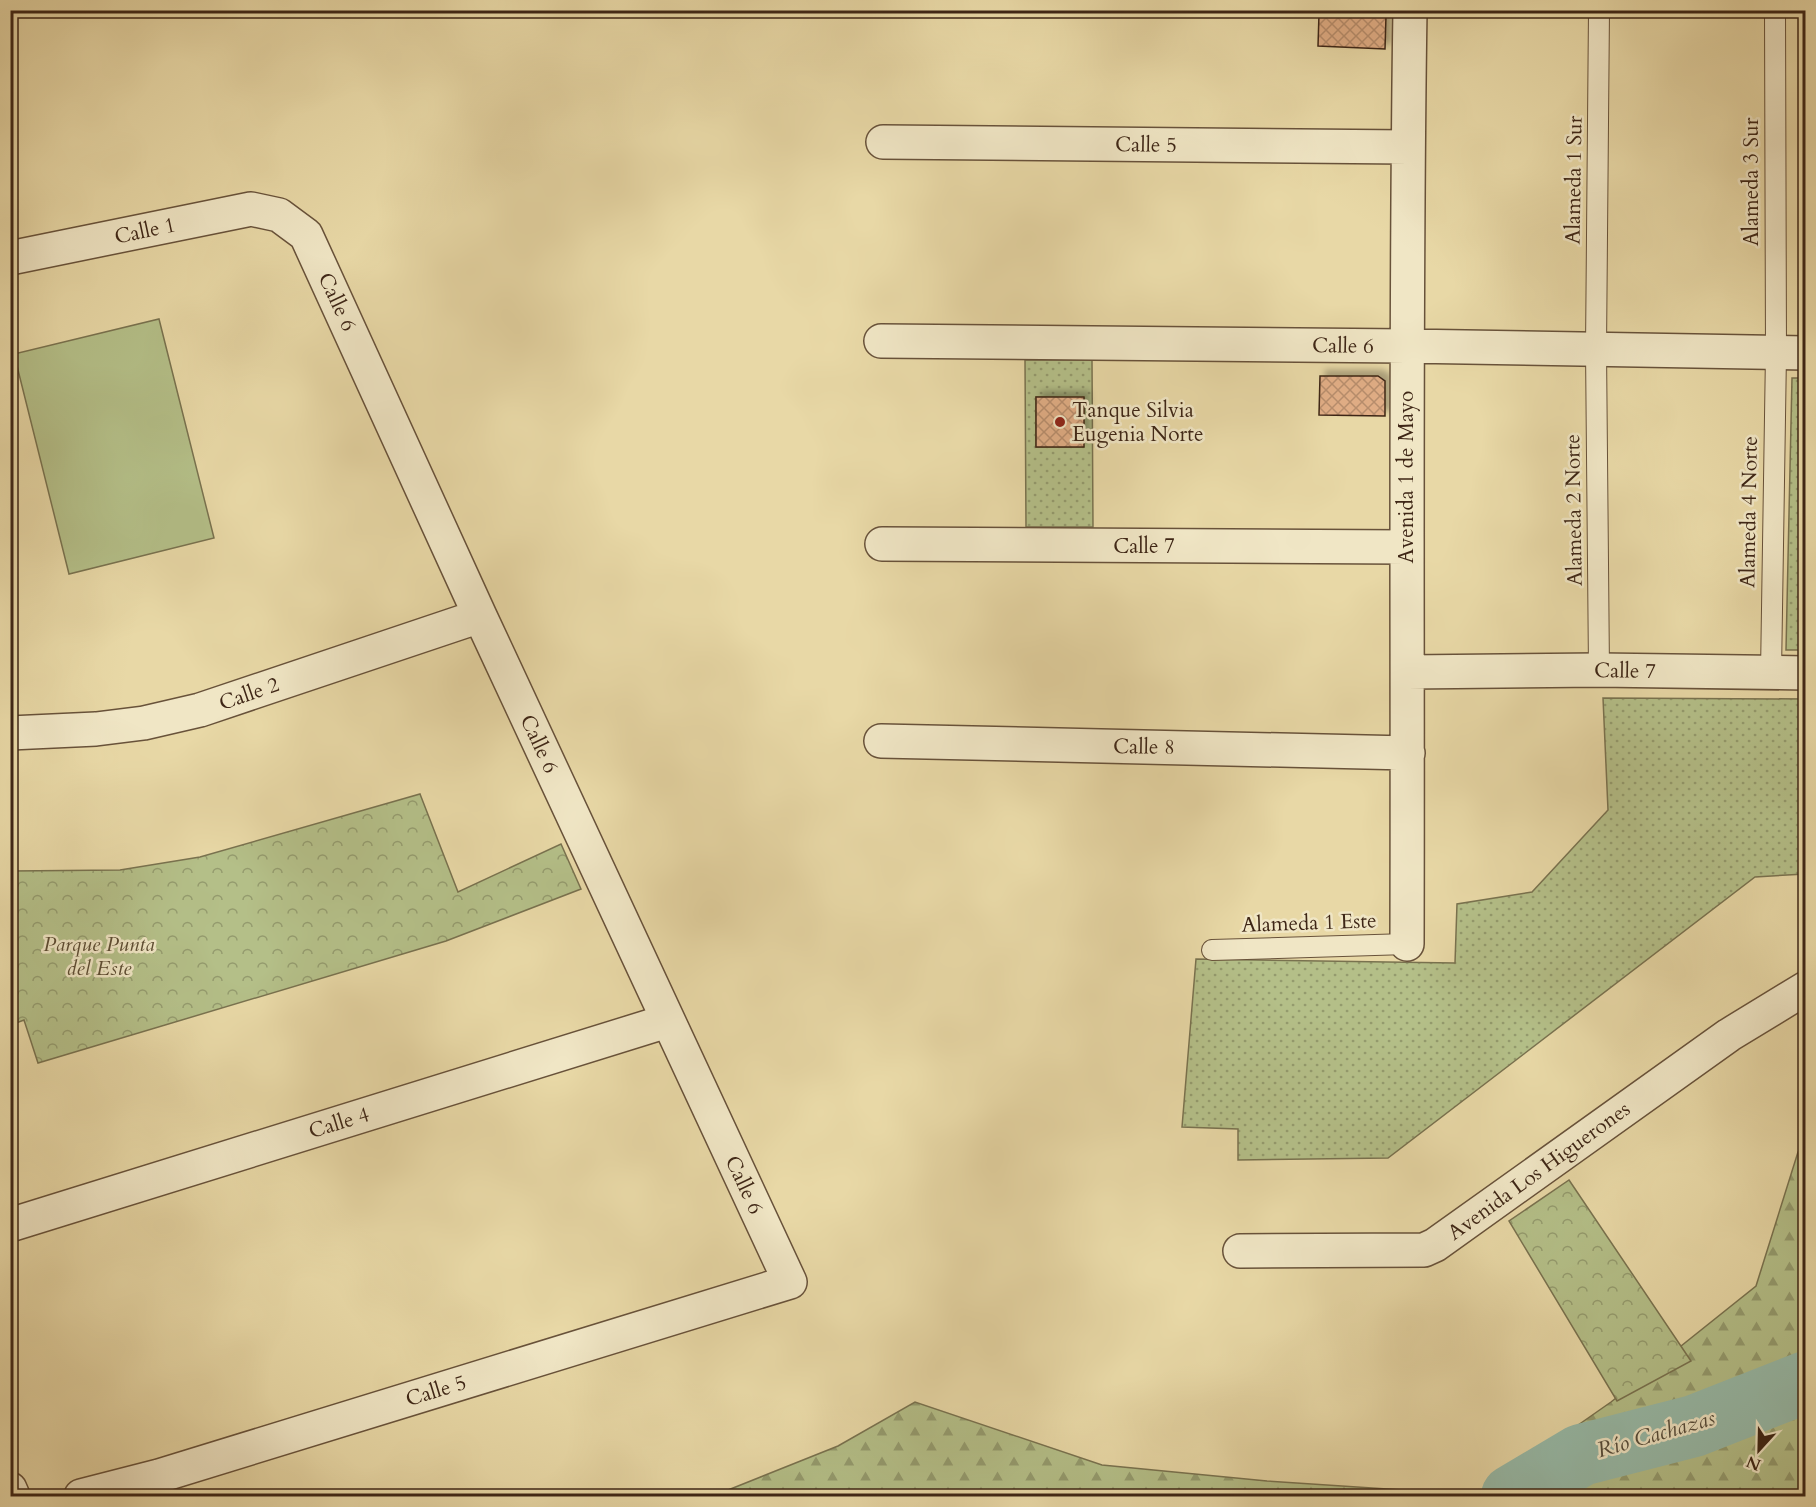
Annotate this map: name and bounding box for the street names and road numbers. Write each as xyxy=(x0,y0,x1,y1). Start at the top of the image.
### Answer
street label: Alameda 1 Sur xyxy=(1558,115,1590,245)
street label: Alameda 3 Sur xyxy=(1737,117,1766,246)
street label: Calle 5 xyxy=(1115,130,1177,160)
street label: Calle 1 xyxy=(112,210,178,252)
street label: Calle 6 xyxy=(311,268,363,336)
street label: Calle 6 xyxy=(1312,331,1374,361)
street label: Avenida 1 de Mayo xyxy=(1392,391,1421,563)
street label: Alameda 2 Norte xyxy=(1558,434,1590,586)
street label: Alameda 4 Norte xyxy=(1733,436,1765,588)
street label: Calle 7 xyxy=(1113,532,1175,561)
street label: Calle 7 xyxy=(1594,656,1656,686)
street label: Calle 2 xyxy=(215,670,283,718)
street label: Calle 6 xyxy=(513,710,565,778)
street label: Calle 8 xyxy=(1113,732,1175,762)
street label: Alameda 1 Este xyxy=(1241,906,1377,940)
street label: Avenida Los Higuerones xyxy=(1442,1095,1636,1247)
street label: Calle 4 xyxy=(305,1100,373,1146)
street label: Calle 6 xyxy=(718,1151,770,1219)
street label: Calle 5 xyxy=(402,1368,470,1414)

